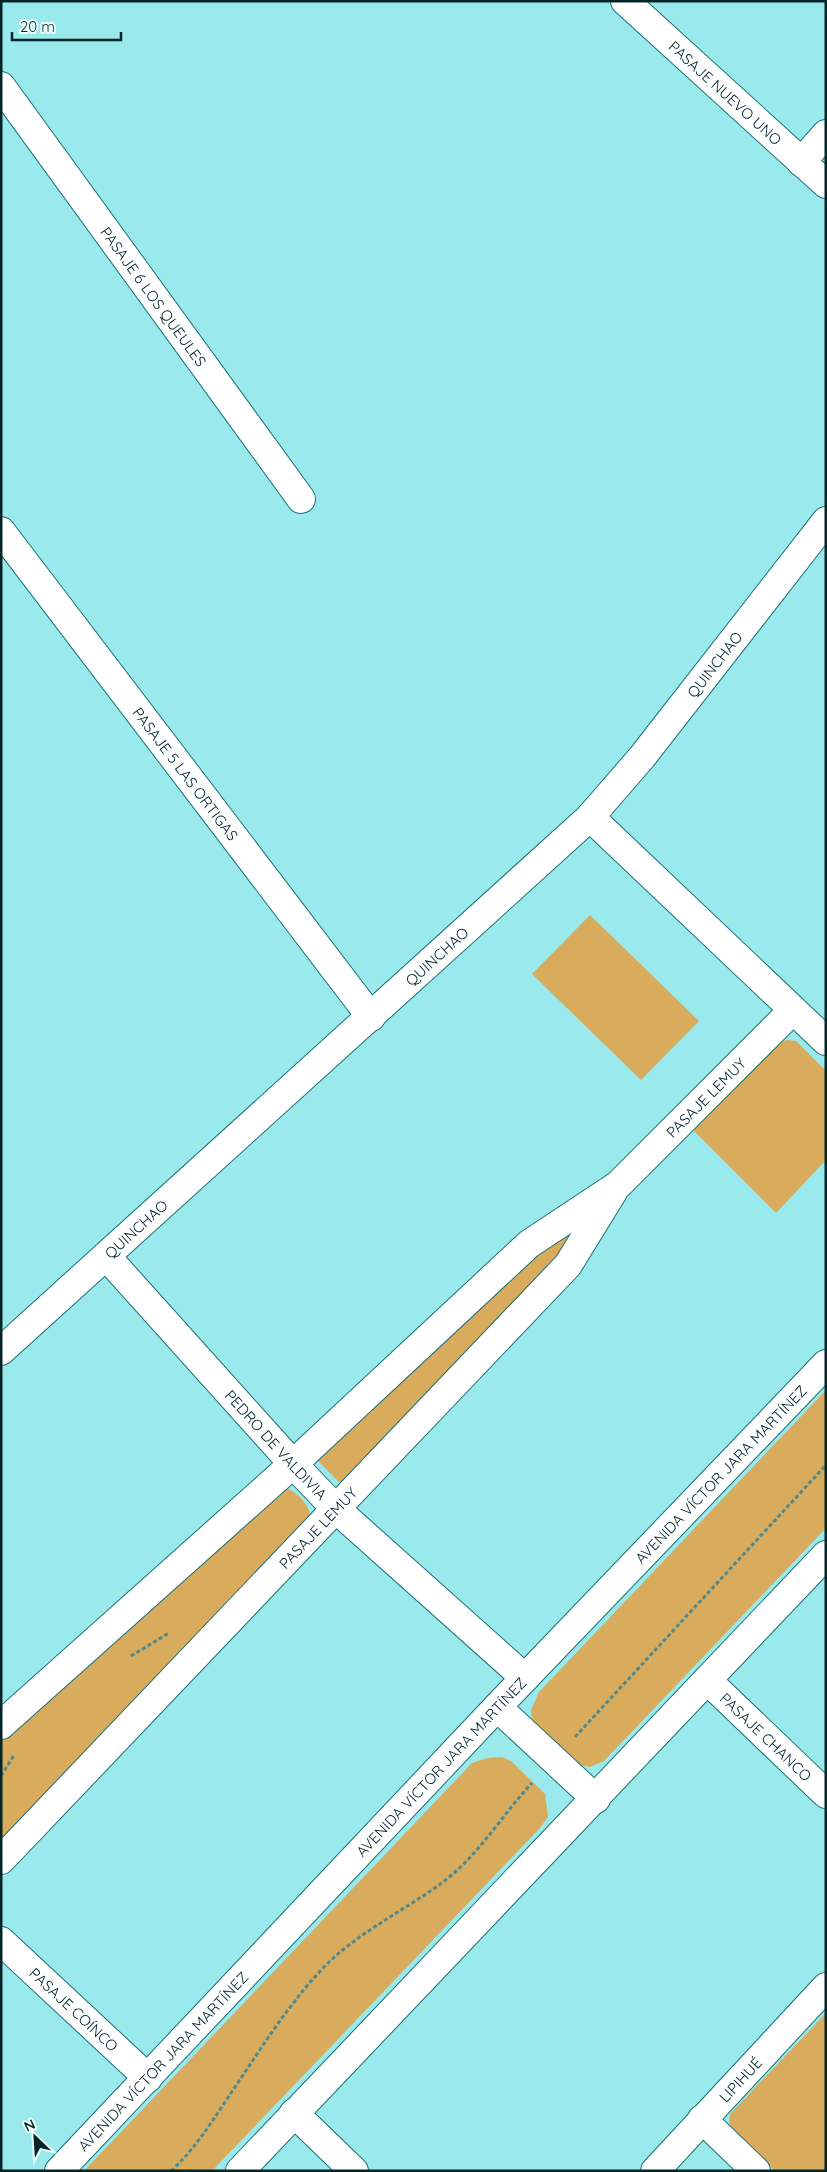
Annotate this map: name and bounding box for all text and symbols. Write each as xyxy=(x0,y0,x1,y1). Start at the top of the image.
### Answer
scale bar xyxy=(12,10,121,42)
text: 20 m xyxy=(20,17,55,36)
street label: PASAJE NUEVO UNO xyxy=(665,36,786,149)
street label: PASAJE 6 LOS QUEULES xyxy=(97,223,211,370)
street label: QUINCHAO xyxy=(683,627,746,701)
street label: PASAJE 5 LAS ORTIGAS xyxy=(129,703,243,844)
street label: QUINCHAO xyxy=(401,923,472,990)
street label: PASAJE LEMUY xyxy=(662,1053,750,1141)
street label: QUINCHAO xyxy=(100,1195,171,1262)
street label: AVENIDA VÍCTOR JARA MARTÍNEZ xyxy=(631,1381,810,1567)
street label: PEDRO DE VALDIVIA xyxy=(221,1386,332,1504)
street label: PASAJE LEMUY xyxy=(274,1483,361,1572)
street label: AVENIDA VÍCTOR JARA MARTÍNEZ xyxy=(351,1673,530,1860)
street label: PASAJE CHANCO xyxy=(716,1688,816,1785)
street label: PASAJE COÍNCO xyxy=(26,1963,123,2055)
street label: AVENIDA VÍCTOR JARA MARTÍNEZ xyxy=(73,1967,252,2155)
street label: LIPIHUÉ xyxy=(715,2053,766,2106)
north arrow xyxy=(10,2112,60,2162)
text: N xyxy=(21,2115,38,2136)

